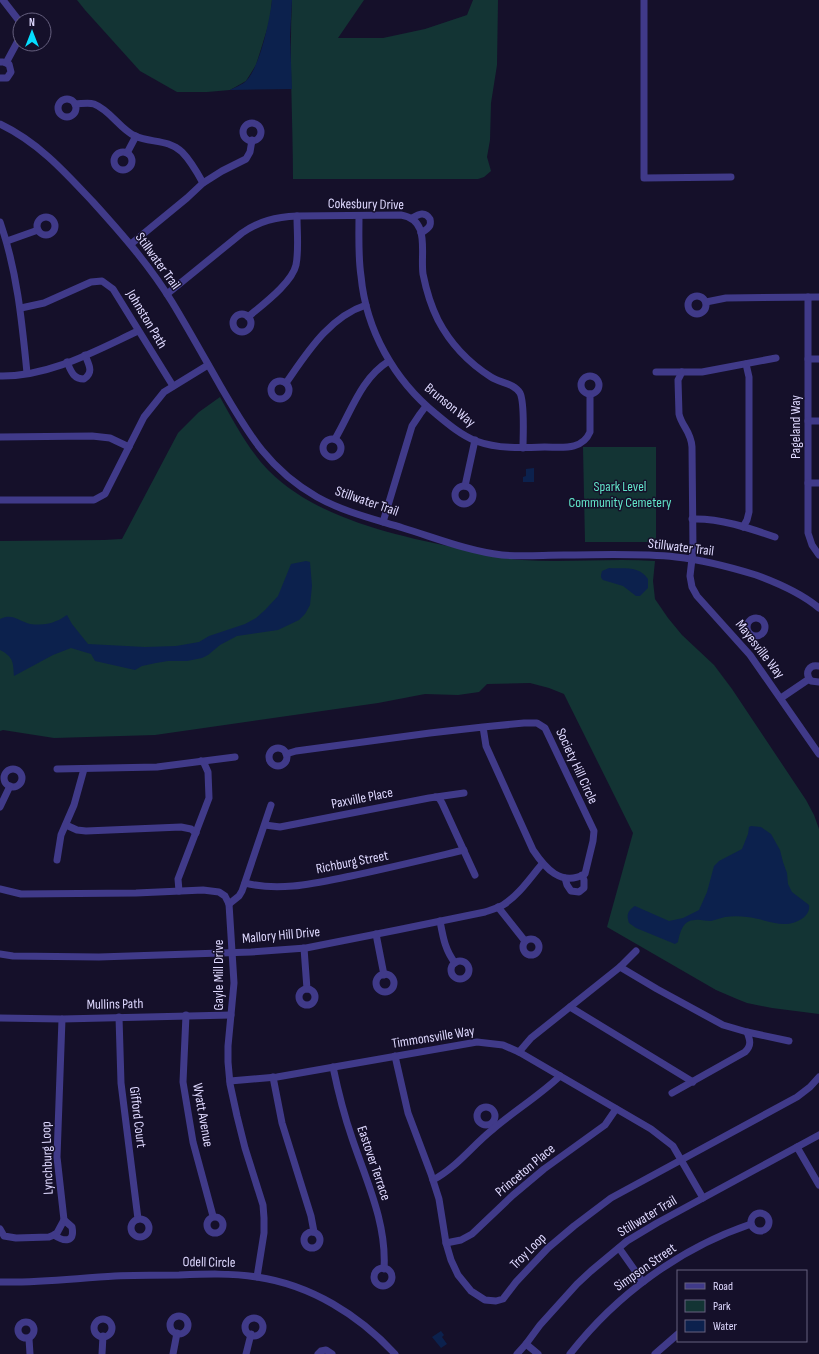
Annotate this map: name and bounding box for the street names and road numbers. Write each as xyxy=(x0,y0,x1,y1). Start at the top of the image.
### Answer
street label: Cokesbury Drive xyxy=(328,195,404,213)
street label: Stillwater Trail xyxy=(132,229,184,293)
street label: Johnston Path xyxy=(122,286,171,351)
street label: Brunson Way xyxy=(421,379,479,431)
street label: Pageland Way xyxy=(787,395,804,459)
street label: Stillwater Trail xyxy=(333,482,401,520)
street label: Stillwater Trail xyxy=(647,535,715,559)
street label: Mayesville Way xyxy=(732,616,789,682)
street label: Society Hill Circle xyxy=(552,725,602,807)
street label: Paxville Place xyxy=(330,784,394,812)
street label: Richburg Street xyxy=(314,847,390,877)
street label: Mallory Hill Drive xyxy=(241,923,321,947)
street label: Gayle Mill Drive xyxy=(210,940,227,1010)
street label: Mullins Path xyxy=(86,995,144,1013)
street label: Timmonsville Way xyxy=(390,1022,476,1052)
street label: Wyatt Avenue xyxy=(189,1082,217,1148)
street label: Gifford Court xyxy=(126,1085,150,1149)
street label: Lynchburg Loop xyxy=(37,1121,57,1195)
street label: Eastover Terrace xyxy=(353,1123,395,1203)
street label: Princeton Place xyxy=(492,1140,558,1200)
street label: Stillwater Trail xyxy=(614,1192,680,1240)
street label: Troy Loop xyxy=(506,1229,550,1273)
street label: Simpson Street xyxy=(611,1239,679,1295)
street label: Odell Circle xyxy=(182,1253,236,1271)

